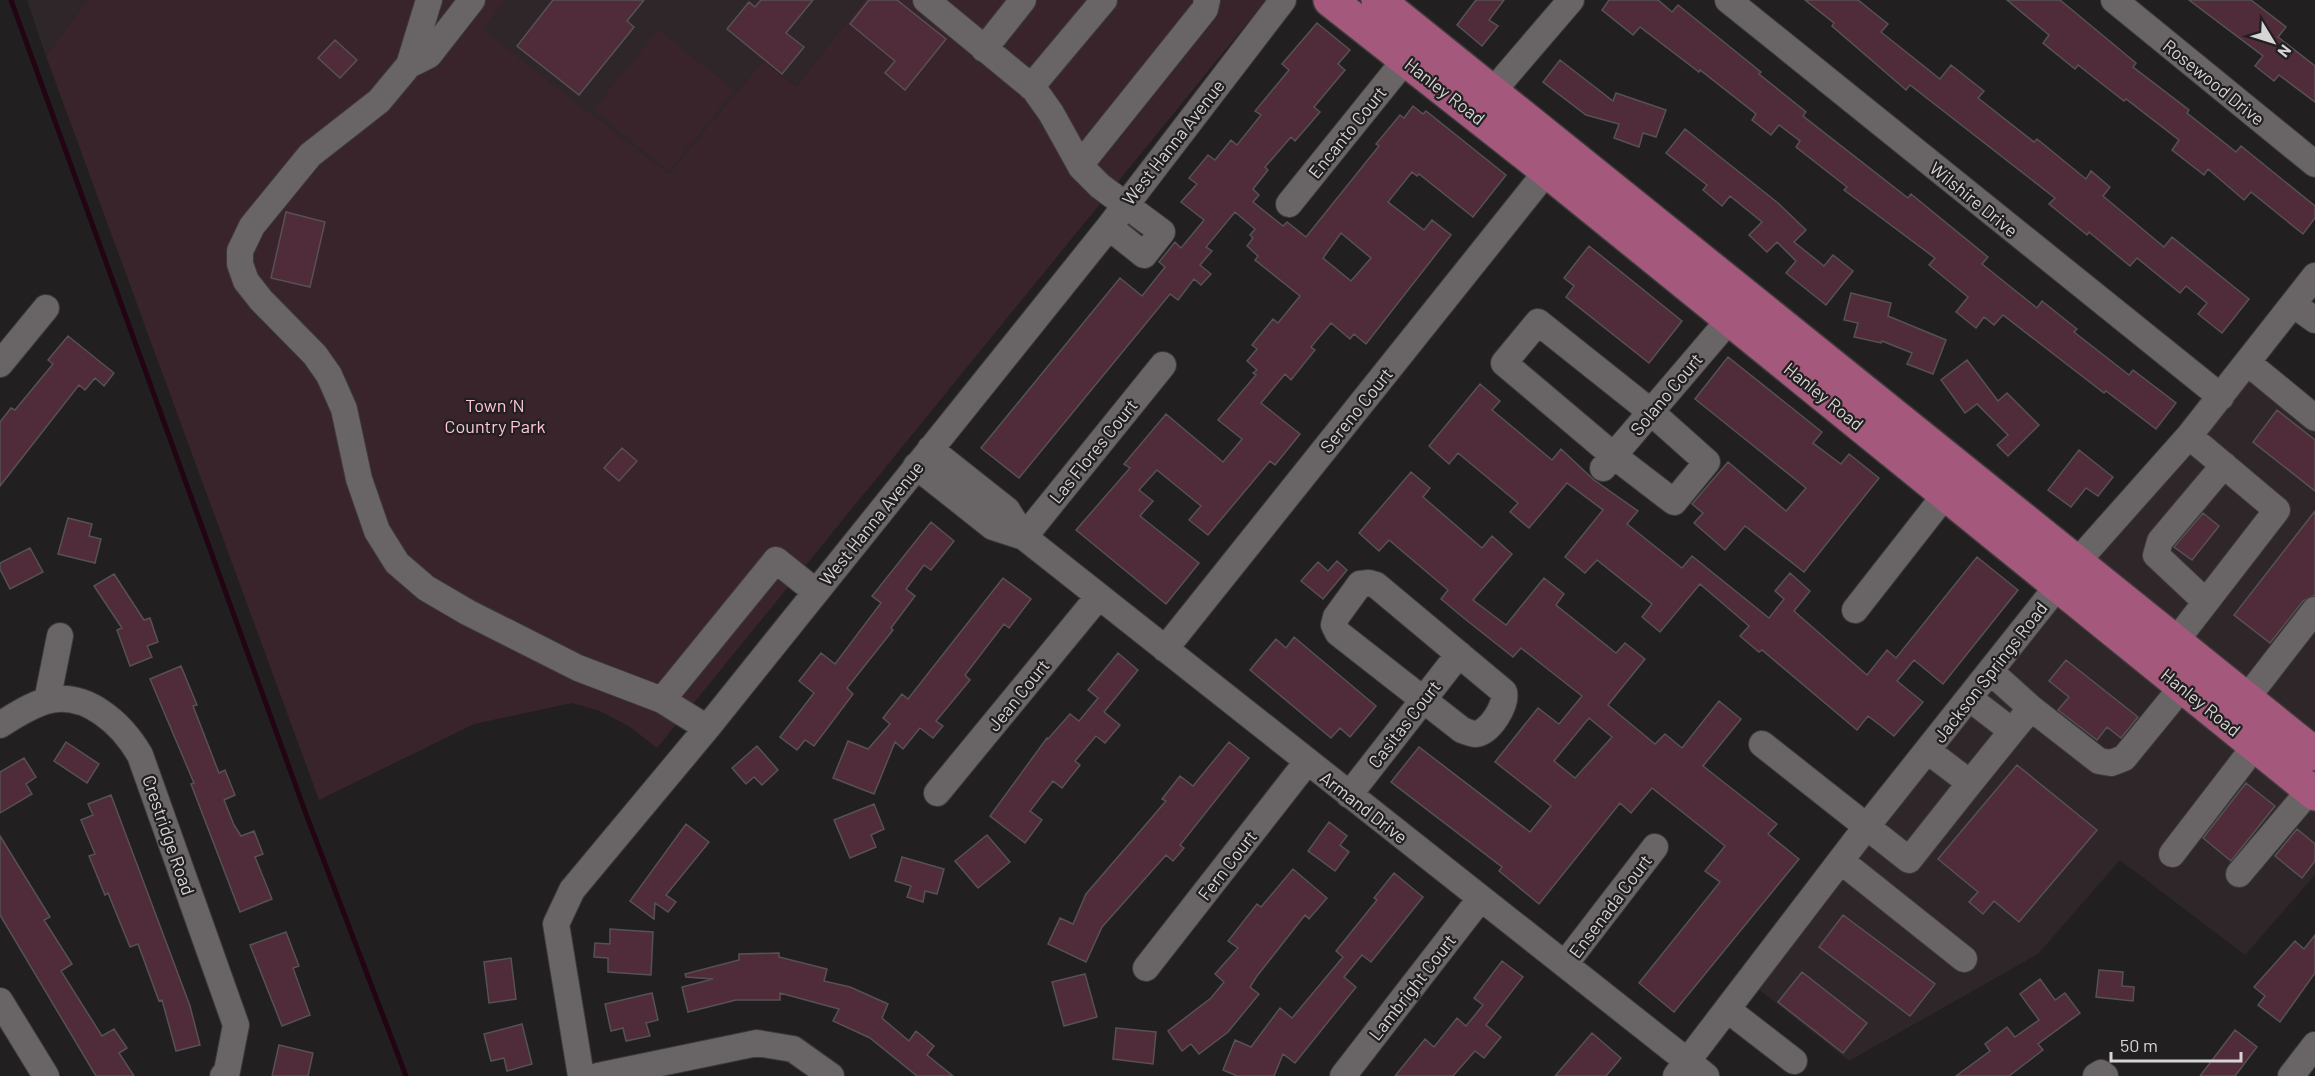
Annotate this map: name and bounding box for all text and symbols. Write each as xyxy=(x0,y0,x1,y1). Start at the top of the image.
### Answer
north arrow xyxy=(2243,12,2303,72)
street label: Rosewood Drive xyxy=(2159,34,2269,130)
text: N xyxy=(2274,42,2296,62)
street label: Hanley Road xyxy=(1400,53,1490,129)
street label: West Hanna Avenue xyxy=(1117,75,1229,209)
street label: Encanto Court xyxy=(1303,82,1391,182)
street label: Wilshire Drive xyxy=(1925,157,2023,241)
street label: Solano Court xyxy=(1625,348,1707,440)
street label: Hanley Road xyxy=(1780,357,1868,435)
street label: Sereno Court xyxy=(1315,363,1397,457)
park label: Town ’N Country Park xyxy=(445,394,545,437)
street label: Las Flores Court xyxy=(1044,394,1142,508)
street label: West Hanna Avenue xyxy=(814,456,928,590)
street label: Jackson Springs Road xyxy=(1928,597,2052,747)
street label: Jean Court xyxy=(982,655,1054,735)
street label: Hanley Road xyxy=(2157,663,2245,741)
street label: Casitas Court xyxy=(1363,676,1445,772)
street label: Armand Drive xyxy=(1316,766,1412,848)
street label: Crestridge Road xyxy=(138,772,200,898)
street label: Fern Court xyxy=(1193,826,1261,904)
street label: Ensenada Court xyxy=(1564,850,1656,962)
street label: Lambright Court xyxy=(1364,930,1460,1044)
scale bar xyxy=(2111,1025,2242,1063)
text: 50 m xyxy=(2120,1034,2158,1056)

